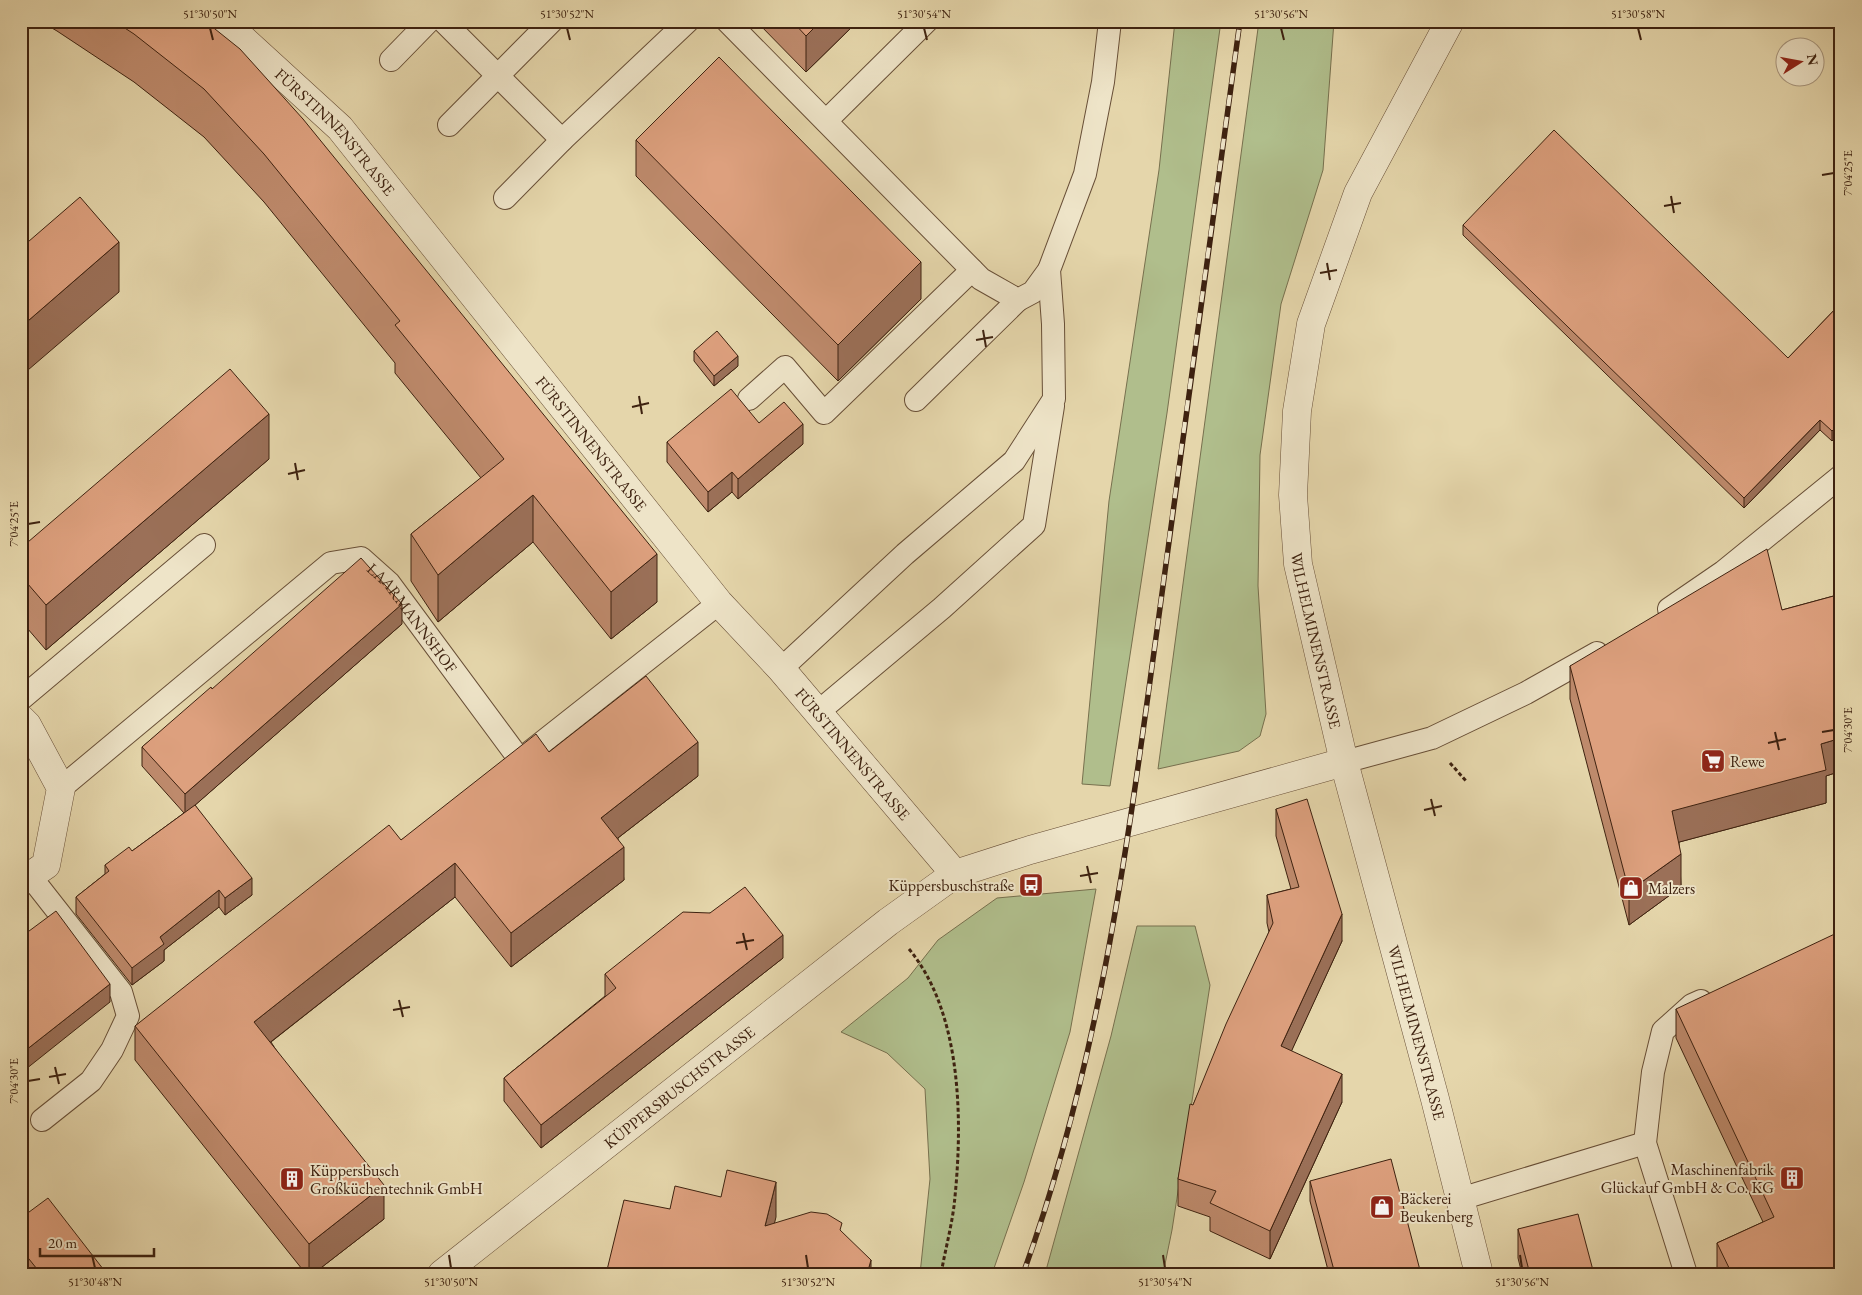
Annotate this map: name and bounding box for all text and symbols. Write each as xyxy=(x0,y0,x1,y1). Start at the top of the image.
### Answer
text: 51°30'50"N xyxy=(183,6,237,22)
text: 51°30'52"N xyxy=(540,6,594,22)
text: 51°30'54"N xyxy=(897,6,951,22)
text: 51°30'56"N xyxy=(1254,6,1308,22)
text: 51°30'58"N xyxy=(1611,6,1665,22)
north arrow xyxy=(1774,38,1824,88)
text: N xyxy=(1803,52,1823,67)
street label: FÜRSTINNENSTRASSE xyxy=(270,64,400,200)
text: 7°04'25"E xyxy=(1840,150,1856,196)
street label: FÜRSTINNENSTRASSE xyxy=(531,372,652,516)
text: 7°04'25"E xyxy=(6,501,22,547)
street label: WILHELMINENSTRASSE xyxy=(1286,551,1346,731)
street label: LAARMANNSHOF xyxy=(362,558,462,677)
street label: FÜRSTINNENSTRASSE xyxy=(790,683,915,825)
text: 7°04'30"E xyxy=(1840,707,1856,753)
supermarket icon: Rewe xyxy=(1700,748,1726,774)
place label: Rewe xyxy=(1730,751,1764,772)
bus stop icon: Küppersbuschstraße xyxy=(1018,872,1044,898)
place label: Küppersbuschstraße xyxy=(888,875,1014,896)
shop icon: Malzers xyxy=(1618,875,1644,901)
place label: Malzers xyxy=(1648,878,1695,899)
street label: WILHELMINENSTRASSE xyxy=(1383,943,1450,1122)
street label: KÜPPERSBUSCHSTRASSE xyxy=(600,1021,759,1153)
text: 7°04'30"E xyxy=(6,1058,22,1104)
place label: Maschinenfabrik Glückauf GmbH & Co. KG xyxy=(1601,1159,1774,1198)
place label: Küppersbusch Großküchentechnik GmbH xyxy=(310,1160,483,1199)
building icon: Maschinenfabrik Glückauf GmbH & Co. KG xyxy=(1779,1165,1805,1191)
building icon: Küppersbusch Großküchentechnik GmbH xyxy=(279,1166,305,1192)
place label: Bäckerei Beukenberg xyxy=(1400,1188,1474,1227)
shop icon: Bäckerei Beukenberg xyxy=(1369,1194,1395,1220)
scale bar xyxy=(40,1225,154,1257)
text: 20 m xyxy=(48,1233,77,1252)
text: 51°30'48"N xyxy=(68,1274,122,1290)
text: 51°30'50"N xyxy=(424,1274,478,1290)
text: 51°30'52"N xyxy=(781,1274,835,1290)
text: 51°30'54"N xyxy=(1138,1274,1192,1290)
text: 51°30'56"N xyxy=(1495,1274,1549,1290)

